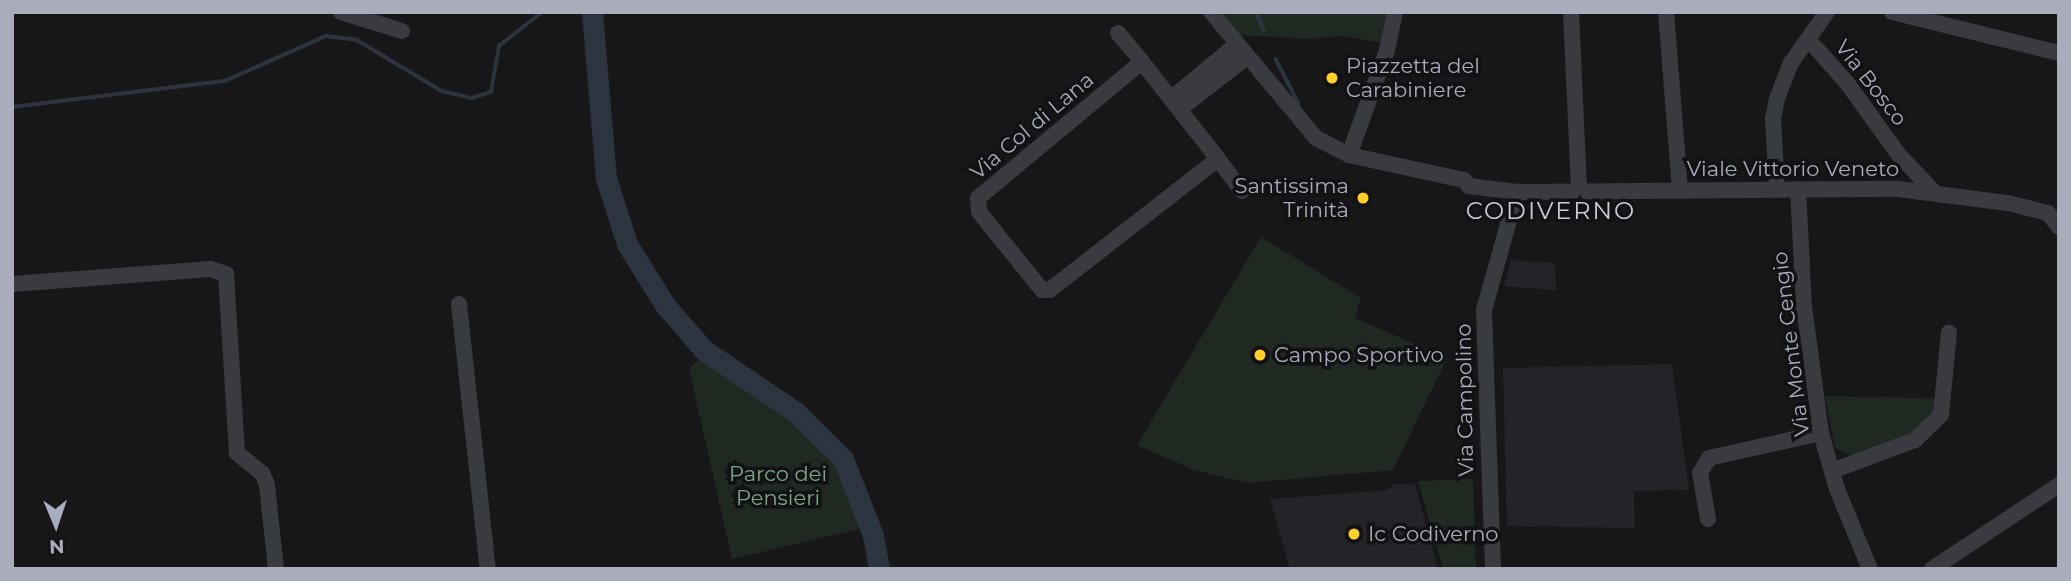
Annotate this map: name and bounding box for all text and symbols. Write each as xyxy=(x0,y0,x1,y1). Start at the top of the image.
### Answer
street label: Via Bosco xyxy=(1830,35,1912,131)
place label: Piazzetta del Carabiniere xyxy=(1346,53,1480,103)
street label: Via Col di Lana xyxy=(965,67,1099,185)
marker: Piazzetta del Carabiniere xyxy=(1324,70,1340,86)
street label: Viale Vittorio Veneto xyxy=(1687,156,1899,182)
place label: Santissima Trinità xyxy=(1235,173,1349,223)
marker: Santissima Trinità xyxy=(1355,190,1371,206)
district label: CODIVERNO xyxy=(1467,197,1635,225)
street label: Via Monte Cengio xyxy=(1767,250,1815,438)
street label: Via Campolino xyxy=(1451,323,1479,477)
place label: Campo Sportivo xyxy=(1274,342,1444,368)
marker: Campo Sportivo xyxy=(1252,347,1268,363)
park label: Parco dei Pensieri xyxy=(729,461,827,511)
north arrow xyxy=(21,490,91,560)
place label: Ic Codiverno xyxy=(1368,521,1499,547)
marker: Ic Codiverno xyxy=(1346,526,1362,542)
text: N xyxy=(49,535,65,558)

